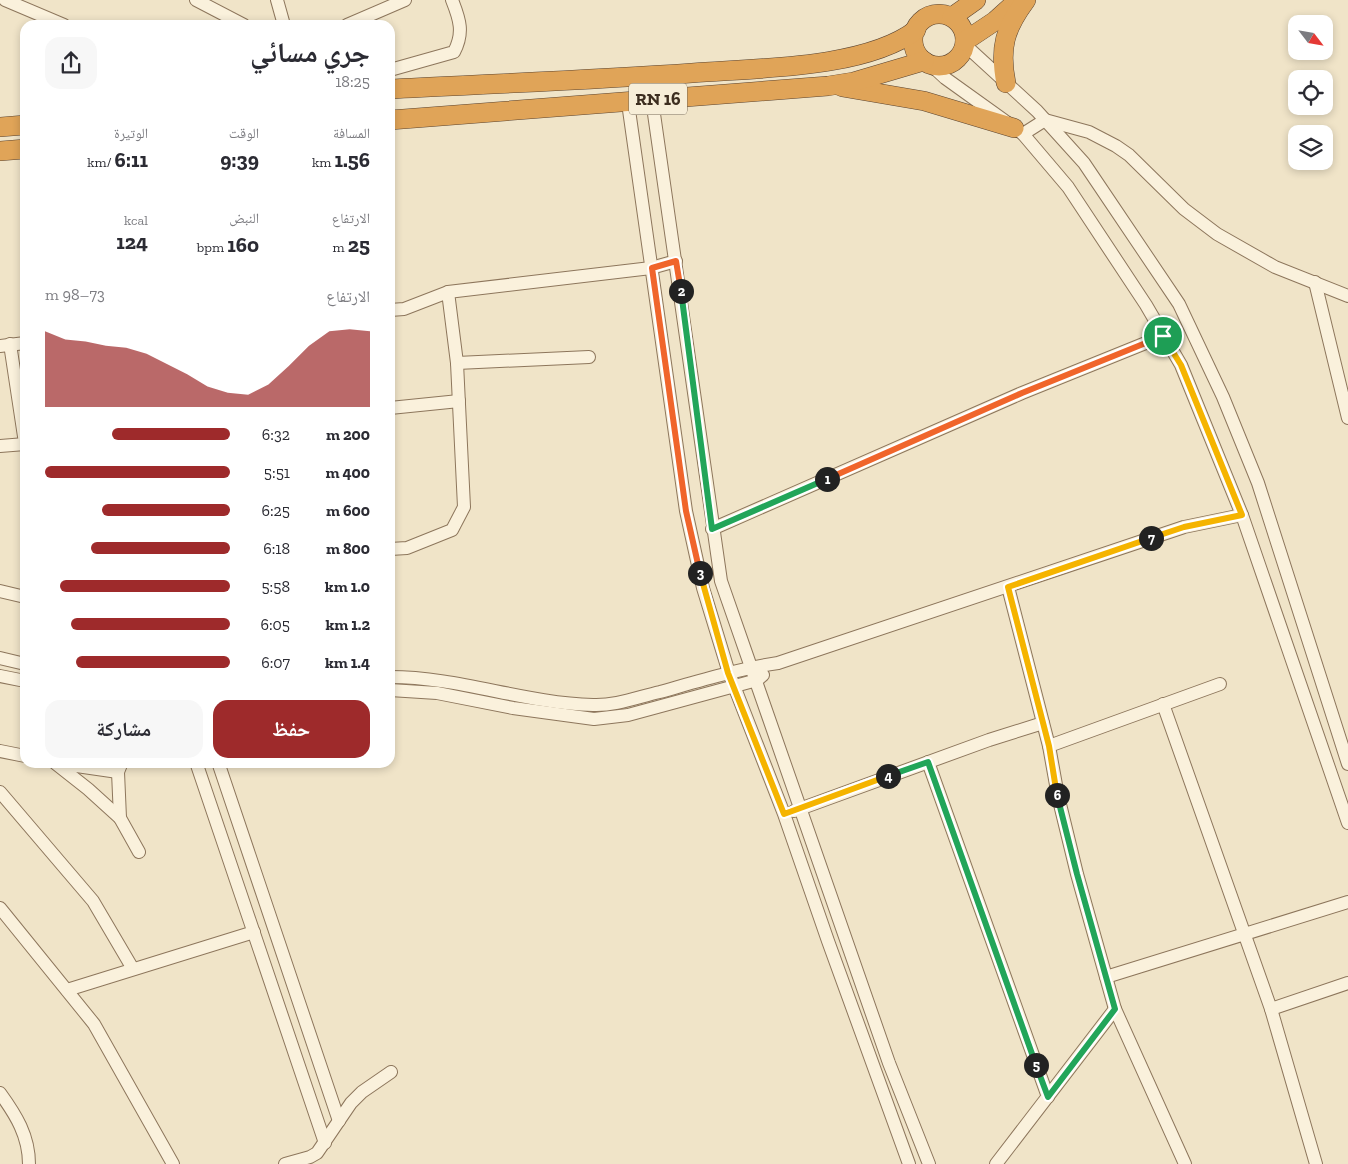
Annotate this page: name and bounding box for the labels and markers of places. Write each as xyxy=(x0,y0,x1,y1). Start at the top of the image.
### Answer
pin: 2 xyxy=(668,278,694,304)
pin xyxy=(1142,315,1184,357)
pin: 1 xyxy=(814,466,840,492)
pin: 7 xyxy=(1138,526,1164,550)
pin: 3 xyxy=(688,560,712,586)
pin: 4 xyxy=(876,764,900,788)
pin: 6 xyxy=(1044,782,1070,808)
pin: 5 xyxy=(1024,1052,1048,1078)

